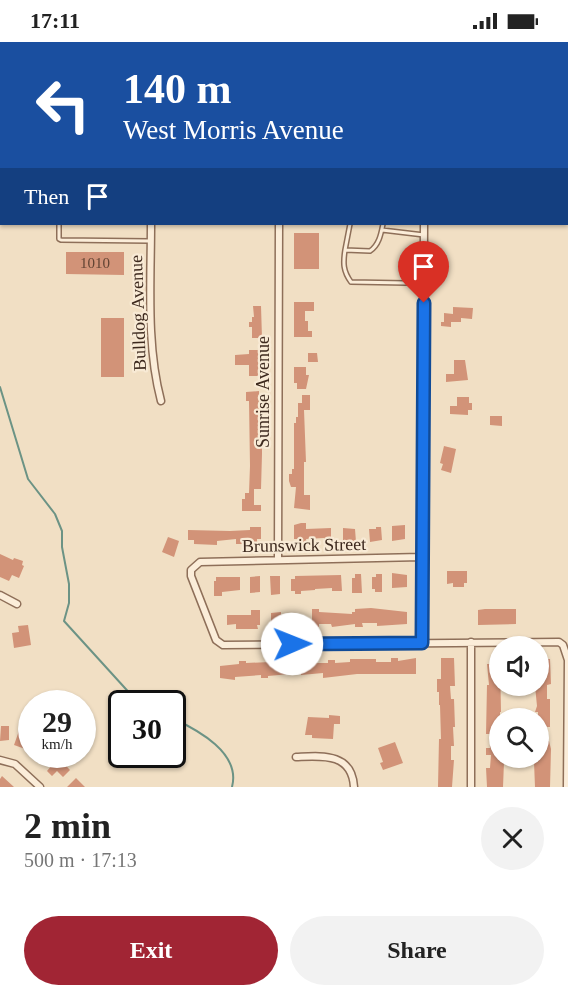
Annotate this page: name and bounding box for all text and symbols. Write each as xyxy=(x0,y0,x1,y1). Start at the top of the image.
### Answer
text: 17:11 xyxy=(30,8,80,33)
icon: left xyxy=(24,66,102,144)
text: 140 m xyxy=(123,66,232,112)
text: West Morris Avenue xyxy=(123,115,344,145)
icon: arrive xyxy=(81,180,114,213)
text: Then xyxy=(24,184,69,209)
pin xyxy=(398,241,449,303)
icon: arrive xyxy=(407,250,440,283)
house number: 1010 xyxy=(80,255,110,271)
street label: Bulldog Avenue xyxy=(126,255,150,371)
street label: Sunrise Avenue xyxy=(253,336,273,448)
street label: Brunswick Street xyxy=(242,534,366,556)
position arrow xyxy=(260,612,324,676)
map controls xyxy=(489,636,549,768)
button: sound xyxy=(489,636,549,696)
speed limit sign: 30 xyxy=(108,690,186,768)
text: 29 xyxy=(42,705,72,738)
button: search xyxy=(489,708,549,768)
text: km/h xyxy=(42,736,72,752)
text: 2 min xyxy=(24,806,111,846)
button: close xyxy=(481,807,544,870)
text: 500 m · 17:13 xyxy=(24,849,137,871)
button: Exit xyxy=(24,916,278,985)
button: Share xyxy=(290,916,544,985)

